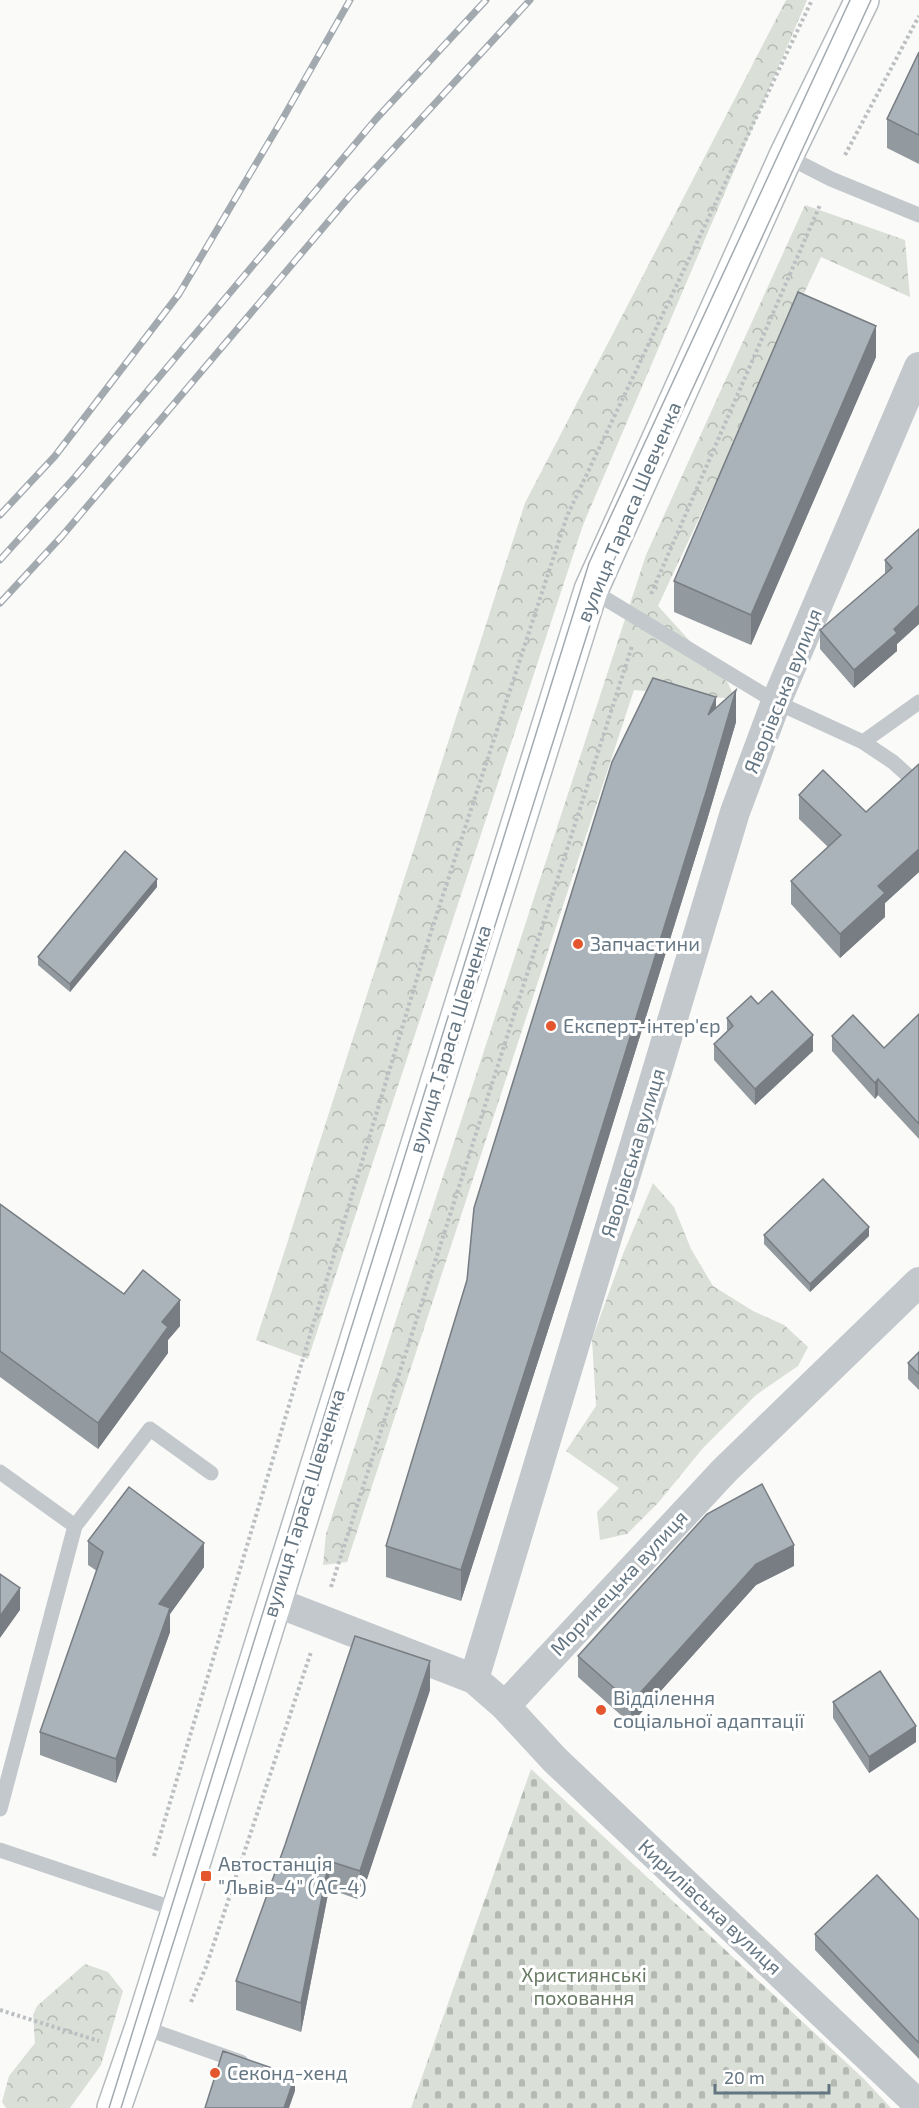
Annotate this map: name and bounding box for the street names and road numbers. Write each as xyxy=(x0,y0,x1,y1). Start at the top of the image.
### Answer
street label: вулиця Тараса Шевченка xyxy=(571,398,686,626)
street label: Яворівська вулиця xyxy=(738,605,827,777)
street label: вулиця Тараса Шевченка xyxy=(403,922,496,1156)
street label: Яворівська вулиця xyxy=(595,1065,670,1240)
street label: вулиця Тараса Шевченка xyxy=(257,1386,350,1620)
street label: Моринецька вулиця xyxy=(545,1505,693,1661)
street label: Кирилівська вулиця xyxy=(633,1834,787,1980)

